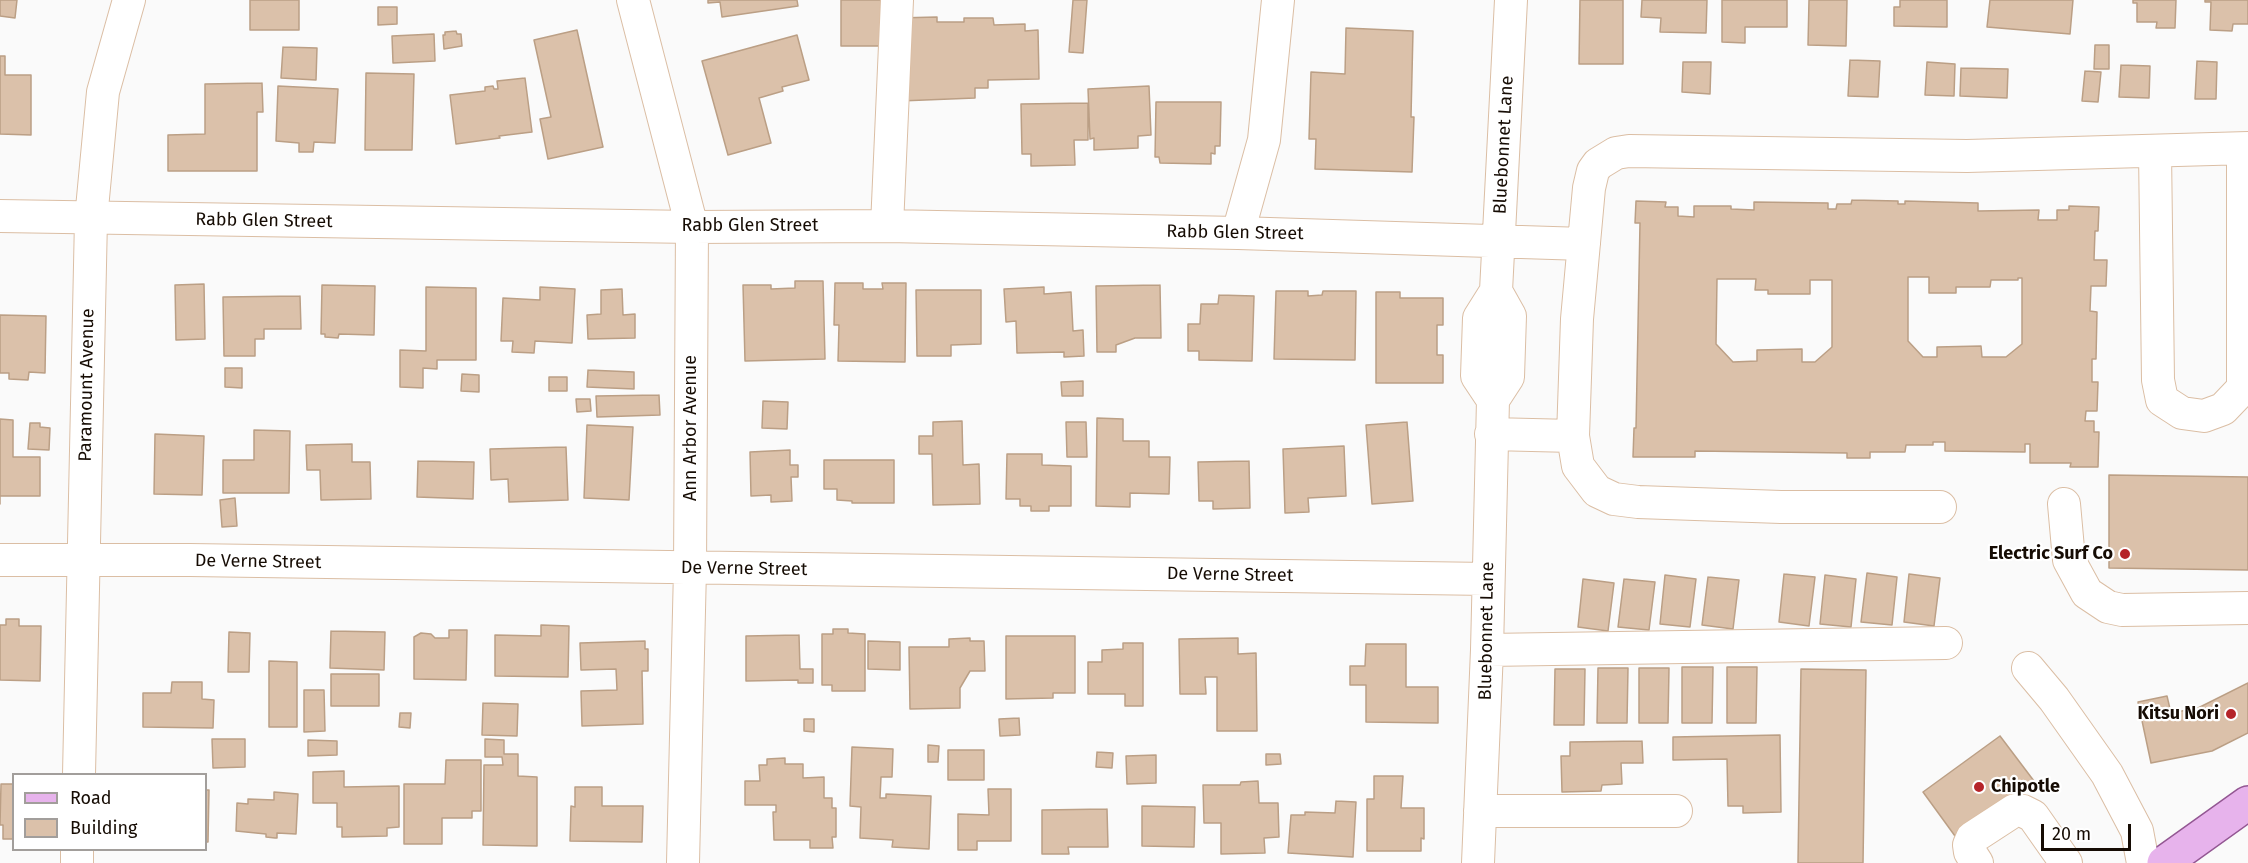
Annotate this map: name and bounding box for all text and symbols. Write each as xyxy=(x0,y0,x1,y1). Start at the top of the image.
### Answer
street label: Bluebonnet Lane xyxy=(1490,75,1518,215)
street label: Rabb Glen Street xyxy=(195,209,333,233)
street label: Rabb Glen Street xyxy=(681,215,819,237)
street label: Rabb Glen Street xyxy=(1166,221,1304,245)
street label: Paramount Avenue xyxy=(75,308,99,462)
street label: Ann Arbor Avenue xyxy=(680,355,702,501)
place label: Electric Surf Co xyxy=(1989,543,2113,565)
marker: Electric Surf Co xyxy=(2118,547,2132,561)
street label: De Verne Street xyxy=(195,550,321,574)
street label: De Verne Street xyxy=(681,557,807,581)
street label: Bluebonnet Lane xyxy=(1475,561,1499,701)
street label: De Verne Street xyxy=(1167,563,1293,587)
place label: Kitsu Nori xyxy=(2138,703,2219,725)
marker: Kitsu Nori xyxy=(2224,707,2238,721)
legend xyxy=(12,773,207,851)
place label: Chipotle xyxy=(1991,776,2060,798)
marker: Chipotle xyxy=(1972,780,1986,794)
text: Road xyxy=(70,787,112,809)
scale bar xyxy=(2044,812,2134,850)
text: Building xyxy=(70,817,137,839)
text: 20 m xyxy=(2052,823,2091,845)

